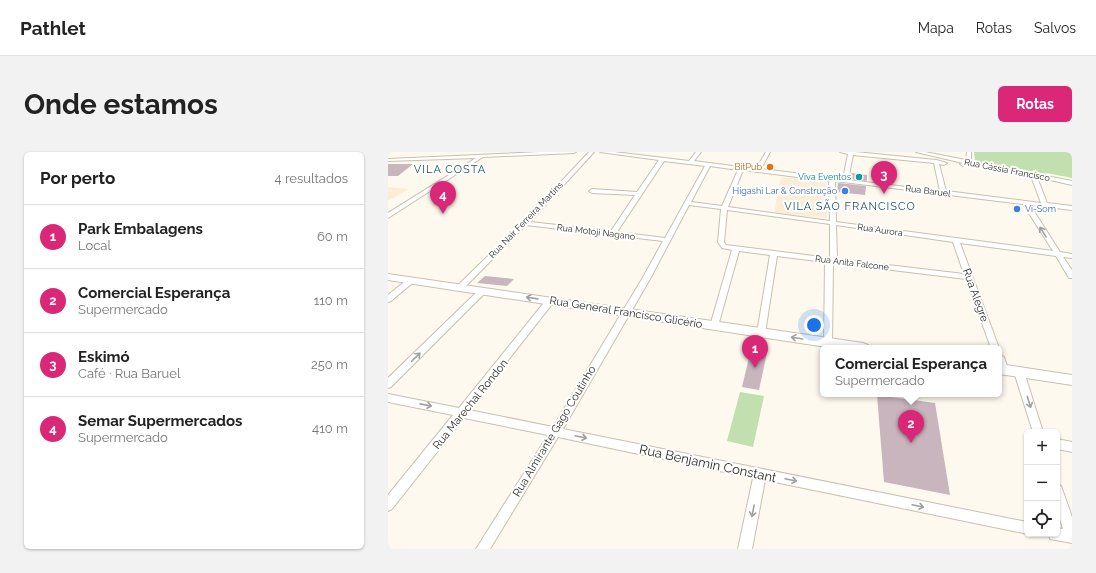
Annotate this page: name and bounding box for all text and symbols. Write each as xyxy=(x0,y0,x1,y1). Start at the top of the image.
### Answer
text: Pathlet xyxy=(20,17,86,39)
text: Mapa xyxy=(918,20,954,36)
text: Rotas xyxy=(976,20,1012,36)
text: Salvos xyxy=(1034,20,1076,36)
button: Rotas xyxy=(998,86,1072,122)
text: Onde estamos xyxy=(24,88,218,121)
street label: Rua Cássia Francisco xyxy=(963,157,1051,183)
pin: 3 xyxy=(871,161,897,194)
place label: BitPub xyxy=(735,162,762,172)
marker: BitPub xyxy=(765,162,775,172)
district label: VILA COSTA xyxy=(414,163,486,176)
text: Por perto xyxy=(40,168,115,188)
text: 4 resultados xyxy=(275,171,348,186)
place label: Viva Eventos xyxy=(798,172,852,182)
marker: Viva Eventos xyxy=(854,172,864,182)
street label: Rua Nair Ferreira Martins xyxy=(487,179,565,260)
pin: 4 xyxy=(430,181,456,214)
street label: Rua Baruel xyxy=(905,183,952,199)
place label: Higashi Lar & Construção xyxy=(733,186,837,196)
marker: Higashi Lar & Construção xyxy=(840,186,850,196)
district label: VILA SÃO FRANCISCO xyxy=(784,199,916,213)
marker: Vi-Som xyxy=(1012,204,1022,214)
place label: Vi-Som xyxy=(1025,204,1056,214)
text: Park Embalagens xyxy=(78,220,203,238)
street label: Rua Motoji Nagano xyxy=(556,222,636,242)
street label: Rua Aurora xyxy=(857,222,903,238)
one-way arrow xyxy=(1039,226,1047,238)
text: 1 xyxy=(50,229,56,244)
text: 60 m xyxy=(317,229,348,244)
text: Local xyxy=(78,238,111,253)
street label: Rua Anita Falcone xyxy=(814,254,890,273)
street label: Rua Alegre xyxy=(960,267,991,324)
text: Comercial Esperança xyxy=(78,284,230,302)
text: 2 xyxy=(49,293,57,308)
text: 110 m xyxy=(314,293,348,308)
one-way arrow xyxy=(526,294,539,302)
street label: Rua General Francisco Glicério xyxy=(548,294,704,331)
text: Supermercado xyxy=(78,302,168,317)
your location xyxy=(804,315,824,335)
one-way arrow xyxy=(791,334,804,342)
pin: 1 xyxy=(742,335,768,368)
popup xyxy=(820,345,1002,397)
text: Eskimó xyxy=(78,348,130,366)
one-way arrow xyxy=(411,352,421,361)
text: Comercial Esperança xyxy=(835,355,987,373)
text: 3 xyxy=(49,357,57,372)
text: 250 m xyxy=(311,357,348,372)
street label: Rua Marechal Rondon xyxy=(430,357,511,452)
street label: Rua Almirante Gago Coutinho xyxy=(510,363,599,499)
text: Café · Rua Baruel xyxy=(78,366,180,381)
text: Supermercado xyxy=(835,373,925,388)
one-way arrow xyxy=(1026,395,1033,408)
one-way arrow xyxy=(419,402,432,410)
pin: 2 xyxy=(898,410,924,443)
text: Semar Supermercados xyxy=(78,412,242,430)
text: 4 xyxy=(49,421,57,436)
text: 410 m xyxy=(312,421,348,436)
map controls xyxy=(1024,429,1060,537)
button: + xyxy=(1024,429,1060,465)
text: Supermercado xyxy=(78,430,168,445)
one-way arrow xyxy=(574,433,587,441)
street label: Rua Benjamin Constant xyxy=(638,442,778,486)
button: − xyxy=(1024,465,1060,501)
one-way arrow xyxy=(784,476,797,484)
button: locate xyxy=(1024,501,1060,537)
one-way arrow xyxy=(911,502,924,510)
one-way arrow xyxy=(748,504,756,517)

